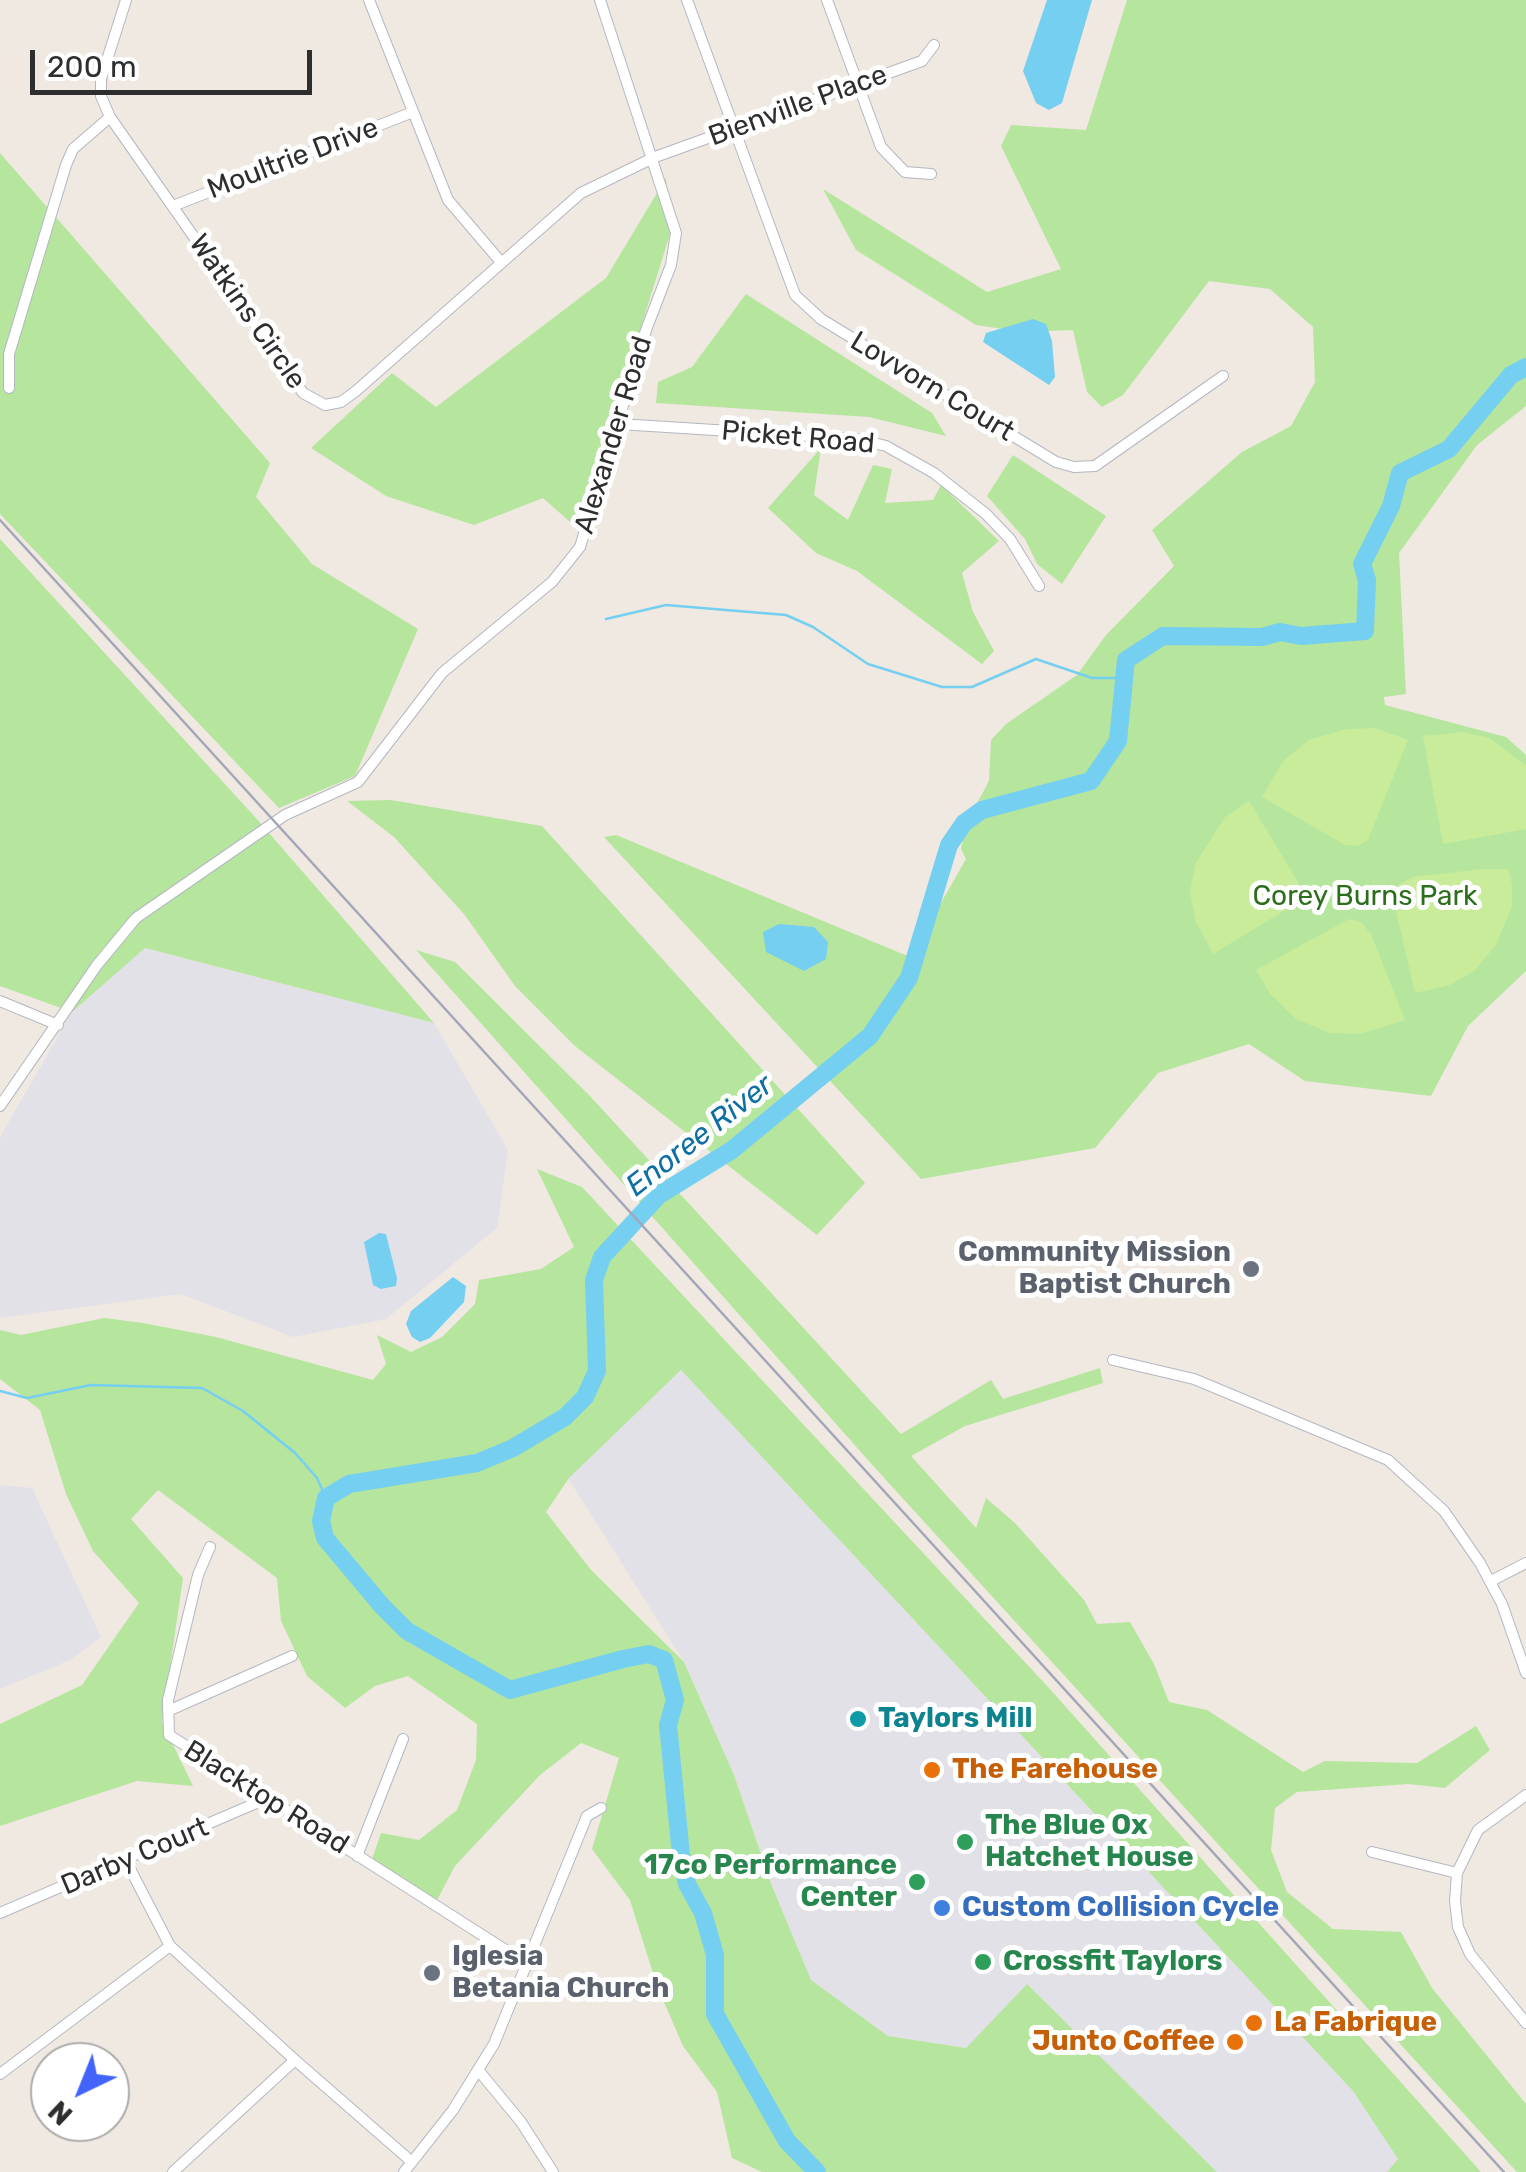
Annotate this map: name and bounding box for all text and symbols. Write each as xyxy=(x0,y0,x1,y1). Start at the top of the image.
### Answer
scale bar xyxy=(35,30,318,92)
text: 200 m xyxy=(47,49,137,85)
street label: Bienville Place xyxy=(704,58,892,154)
street label: Moultrie Drive xyxy=(203,111,383,207)
street label: Watkins Circle xyxy=(181,228,313,396)
street label: Lovvorn Court xyxy=(844,325,1020,449)
street label: Alexander Road xyxy=(568,332,660,538)
street label: Picket Road xyxy=(720,415,876,461)
park label: Corey Burns Park xyxy=(1252,880,1478,914)
water label: Enoree River xyxy=(619,1067,781,1205)
place label: Community Mission Baptist Church xyxy=(958,1236,1231,1302)
marker: Community Mission Baptist Church xyxy=(1240,1258,1262,1280)
place label: Taylors Mill xyxy=(878,1702,1032,1736)
marker: Taylors Mill xyxy=(847,1708,869,1730)
street label: Blacktop Road xyxy=(177,1734,355,1862)
place label: The Farehouse xyxy=(952,1753,1158,1787)
marker: The Farehouse xyxy=(921,1759,943,1781)
place label: The Blue Ox Hatchet House xyxy=(985,1809,1194,1875)
street label: Darby Court xyxy=(56,1811,214,1903)
marker: The Blue Ox Hatchet House xyxy=(954,1831,976,1853)
place label: 17co Performance Center xyxy=(644,1849,897,1915)
marker: 17co Performance Center xyxy=(906,1871,928,1893)
place label: Custom Collision Cycle xyxy=(962,1891,1279,1925)
marker: Custom Collision Cycle xyxy=(931,1897,953,1919)
place label: Iglesia Betania Church xyxy=(452,1940,670,2006)
place label: Crossfit Taylors xyxy=(1003,1945,1222,1979)
marker: Crossfit Taylors xyxy=(972,1951,994,1973)
marker: Iglesia Betania Church xyxy=(421,1962,443,1984)
place label: La Fabrique xyxy=(1274,2006,1437,2040)
marker: La Fabrique xyxy=(1243,2012,1265,2034)
place label: Junto Coffee xyxy=(1032,2025,1215,2059)
marker: Junto Coffee xyxy=(1224,2031,1246,2053)
north arrow xyxy=(30,2042,130,2142)
text: N xyxy=(42,2094,79,2132)

